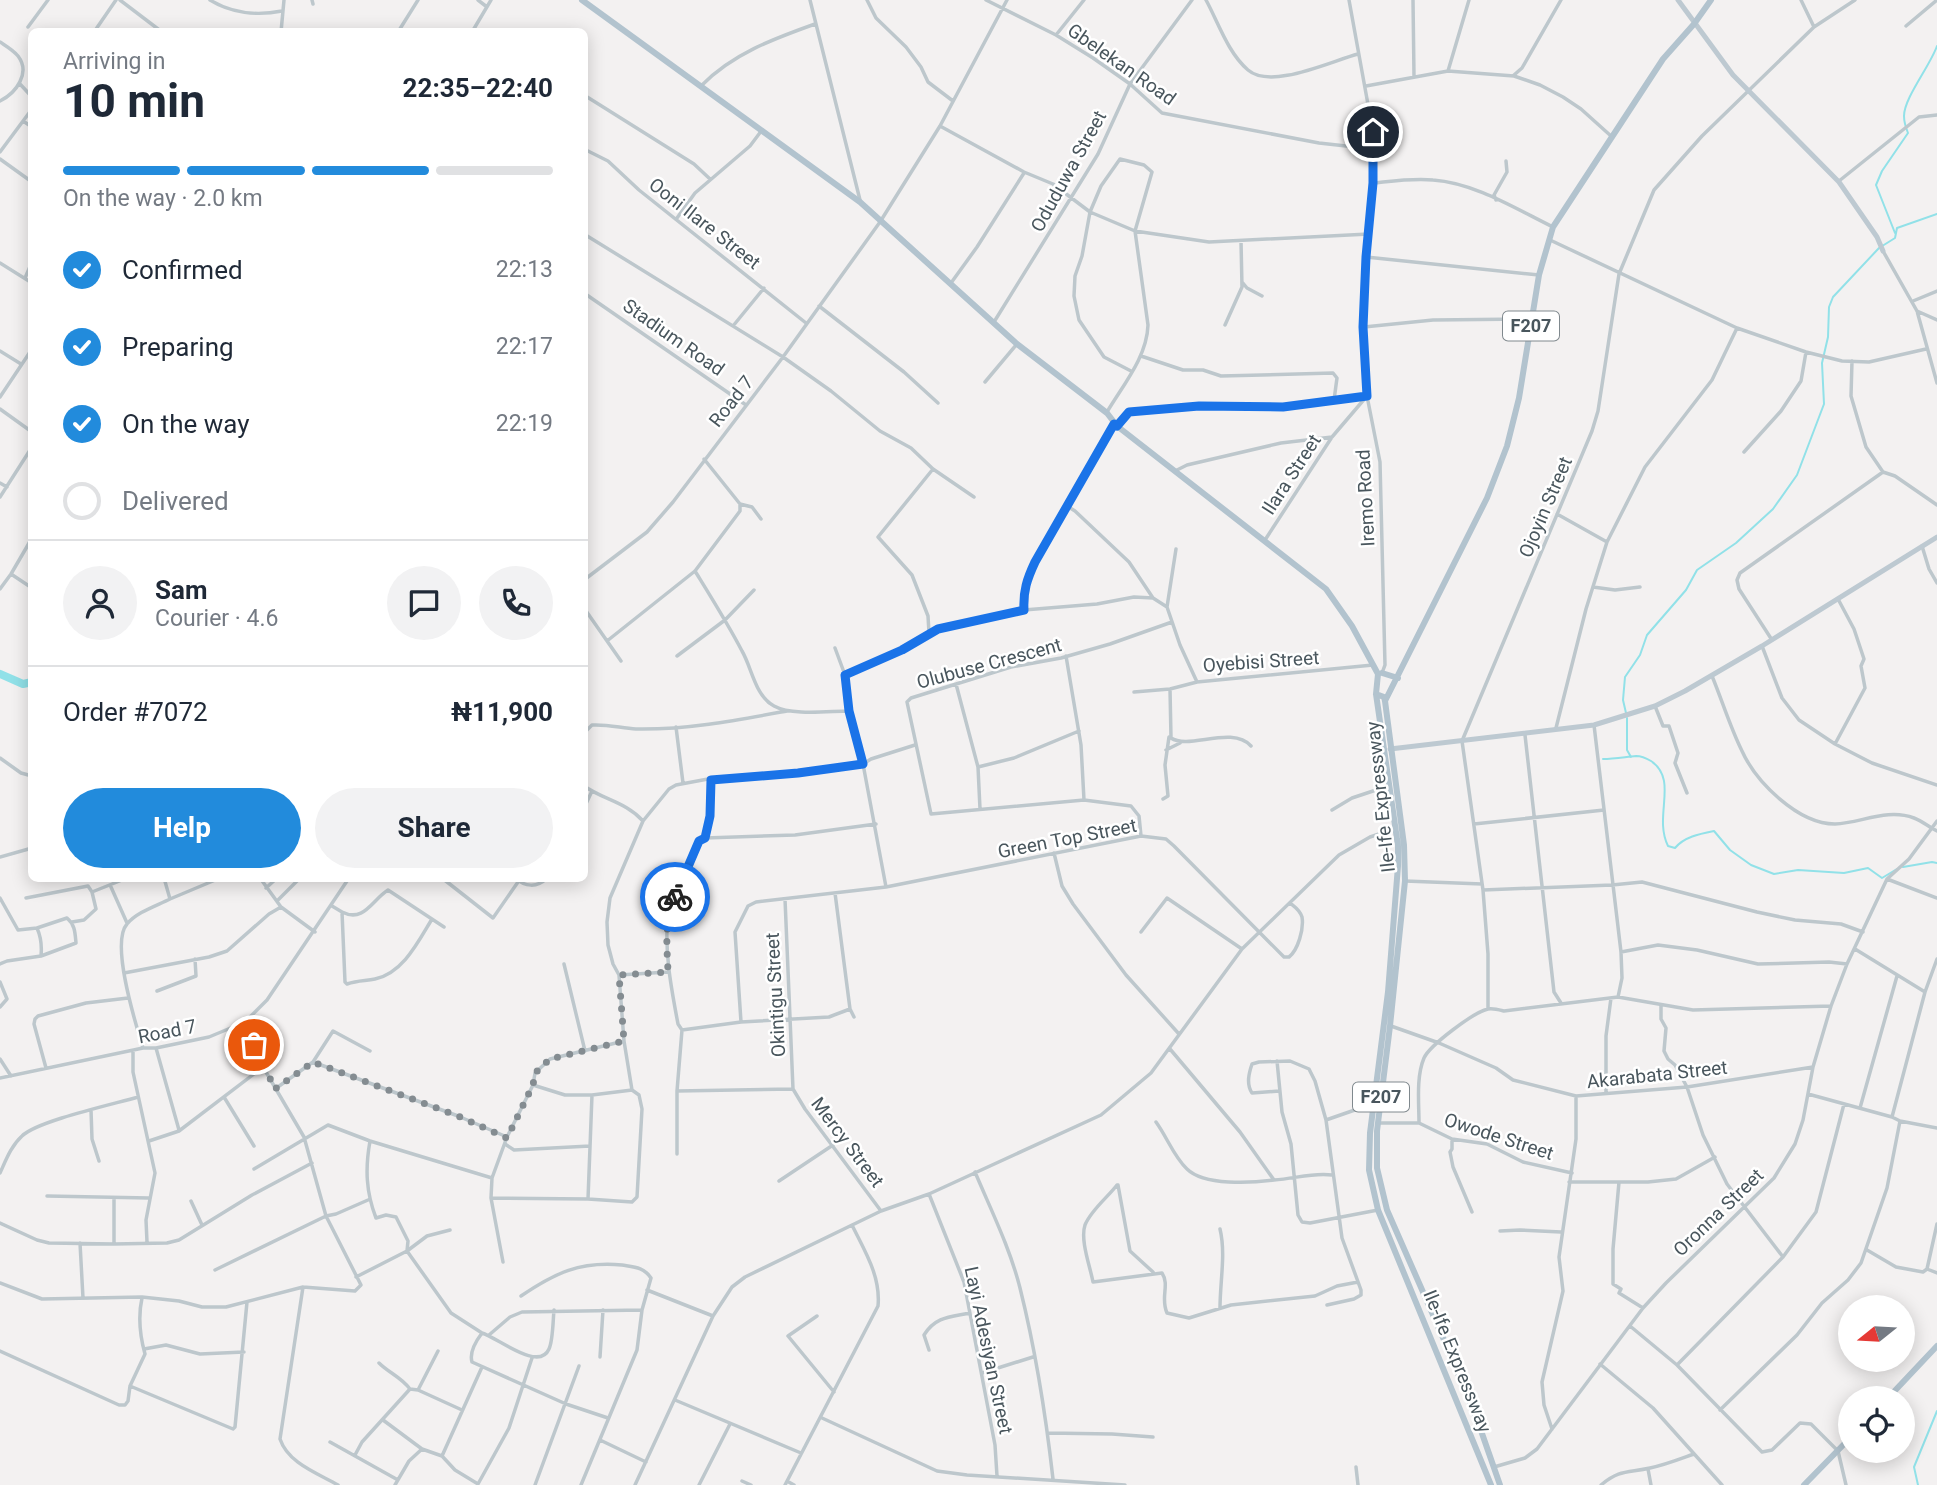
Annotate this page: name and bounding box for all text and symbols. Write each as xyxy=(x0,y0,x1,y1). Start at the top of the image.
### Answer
street label: Gbelekan Road xyxy=(1063,19,1180,110)
text: Arriving in xyxy=(63,48,166,75)
text: 22:35–22:40 xyxy=(403,73,553,103)
text: 10 min xyxy=(63,74,205,128)
pin xyxy=(1343,102,1403,162)
street label: Oduduwa Street xyxy=(1026,107,1111,236)
icon: home xyxy=(1354,113,1392,151)
street label: Ooni Ilare Street xyxy=(644,173,765,274)
text: On the way · 2.0 km xyxy=(63,185,263,212)
icon: check xyxy=(63,251,101,289)
text: Confirmed xyxy=(122,255,243,285)
text: 22:13 xyxy=(496,256,553,283)
street label: Stadium Road xyxy=(619,294,729,381)
road number: F207 xyxy=(1503,312,1559,340)
icon: check xyxy=(63,328,101,366)
text: Preparing xyxy=(122,332,234,362)
text: 22:17 xyxy=(496,333,553,360)
street label: Road 7 xyxy=(704,371,759,432)
icon: check xyxy=(63,405,101,443)
text: On the way xyxy=(122,409,250,439)
text: 22:19 xyxy=(496,410,553,437)
street label: Ilara Street xyxy=(1257,430,1326,519)
street label: Iremo Road xyxy=(1351,449,1380,547)
street label: Ojoyin Street xyxy=(1514,453,1577,561)
text: Delivered xyxy=(122,486,229,516)
button: person xyxy=(63,566,137,640)
button: chat xyxy=(387,566,461,640)
button: phone xyxy=(479,566,553,640)
text: Sam xyxy=(155,575,207,605)
text: Courier · 4.6 xyxy=(155,605,278,632)
street label: Olubuse Crescent xyxy=(914,633,1064,694)
street label: Oyebisi Street xyxy=(1202,646,1320,677)
text: Order #7072 xyxy=(63,697,208,727)
text: ₦11,900 xyxy=(451,697,553,727)
street label: Ile-Ife Expressway xyxy=(1361,720,1400,874)
button: Help xyxy=(63,788,301,868)
button: Share xyxy=(315,788,553,868)
street label: Green Top Street xyxy=(996,814,1138,863)
courier xyxy=(640,862,710,932)
icon: bike xyxy=(656,878,694,916)
street label: Okintigu Street xyxy=(761,932,790,1058)
street label: Road 7 xyxy=(136,1015,198,1048)
pin xyxy=(224,1015,284,1075)
icon: bag xyxy=(235,1026,273,1064)
street label: Akarabata Street xyxy=(1586,1056,1728,1093)
road number: F207 xyxy=(1353,1082,1409,1112)
street label: Mercy Street xyxy=(806,1093,889,1192)
street label: Owode Street xyxy=(1441,1108,1557,1165)
street label: Oronna Street xyxy=(1669,1164,1768,1261)
street label: Layi Adesiyan Street xyxy=(959,1264,1018,1436)
street label: Ile-Ife Expressway xyxy=(1418,1287,1497,1436)
north arrow xyxy=(1838,1295,1914,1372)
map controls xyxy=(1838,1295,1915,1463)
button: locate xyxy=(1838,1386,1915,1463)

